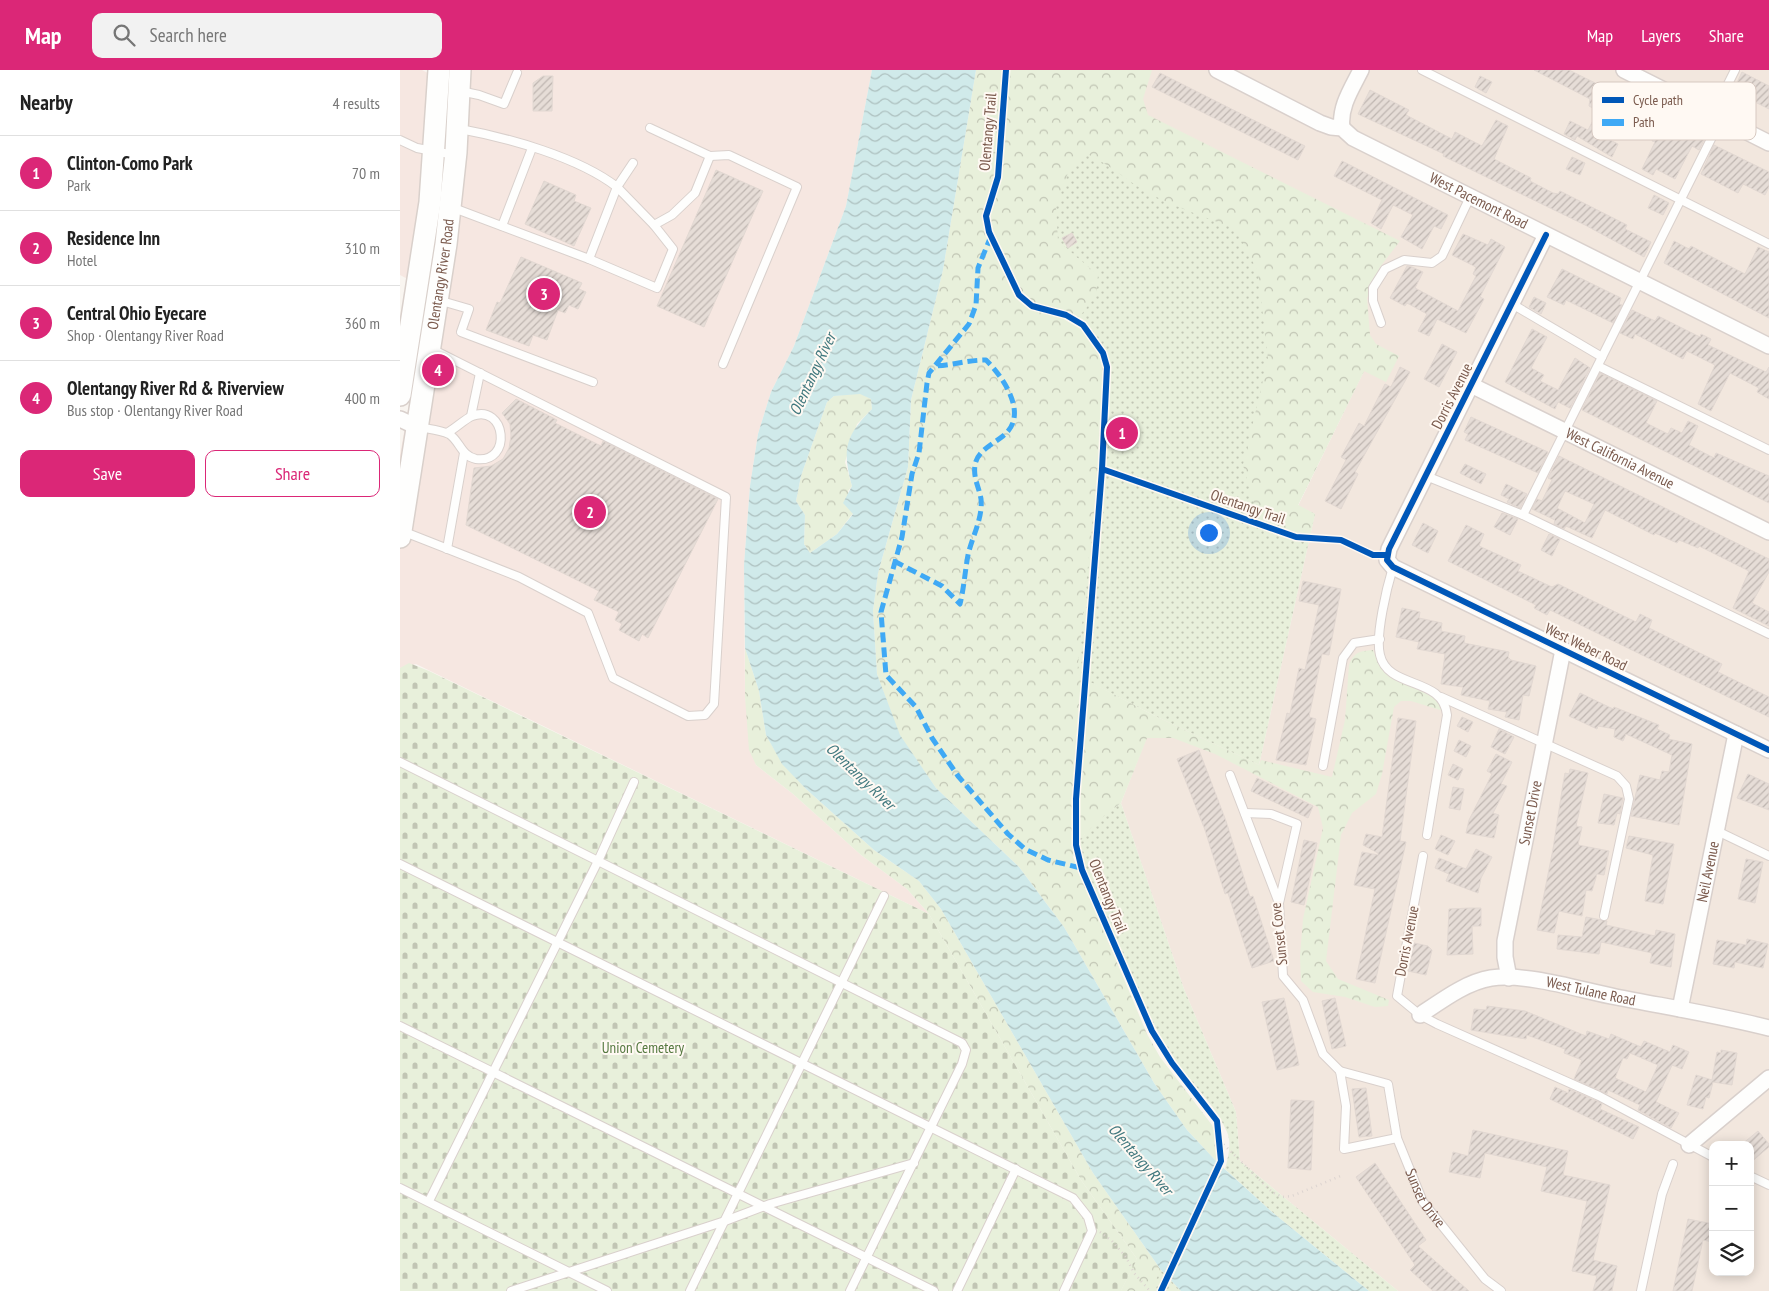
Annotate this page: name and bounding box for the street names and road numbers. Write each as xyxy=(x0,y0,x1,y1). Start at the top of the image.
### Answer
street label: Olentangy Trail xyxy=(975,92,1000,172)
street label: West Pacemont Road xyxy=(1427,168,1531,233)
street label: Olentangy River Road xyxy=(423,218,458,331)
street label: Dorris Avenue xyxy=(1427,360,1476,432)
street label: West California Avenue xyxy=(1563,423,1677,493)
street label: Olentangy Trail xyxy=(1208,485,1289,528)
street label: West Weber Road xyxy=(1542,618,1630,675)
street label: Sunset Drive xyxy=(1514,779,1546,847)
street label: Neil Avenue xyxy=(1692,840,1723,904)
street label: Olentangy Trail xyxy=(1085,856,1132,936)
street label: Sunset Cove xyxy=(1266,902,1291,966)
street label: Dorris Avenue xyxy=(1390,904,1423,978)
street label: West Tulane Road xyxy=(1545,972,1637,1010)
street label: Sunset Drive xyxy=(1401,1166,1450,1231)

